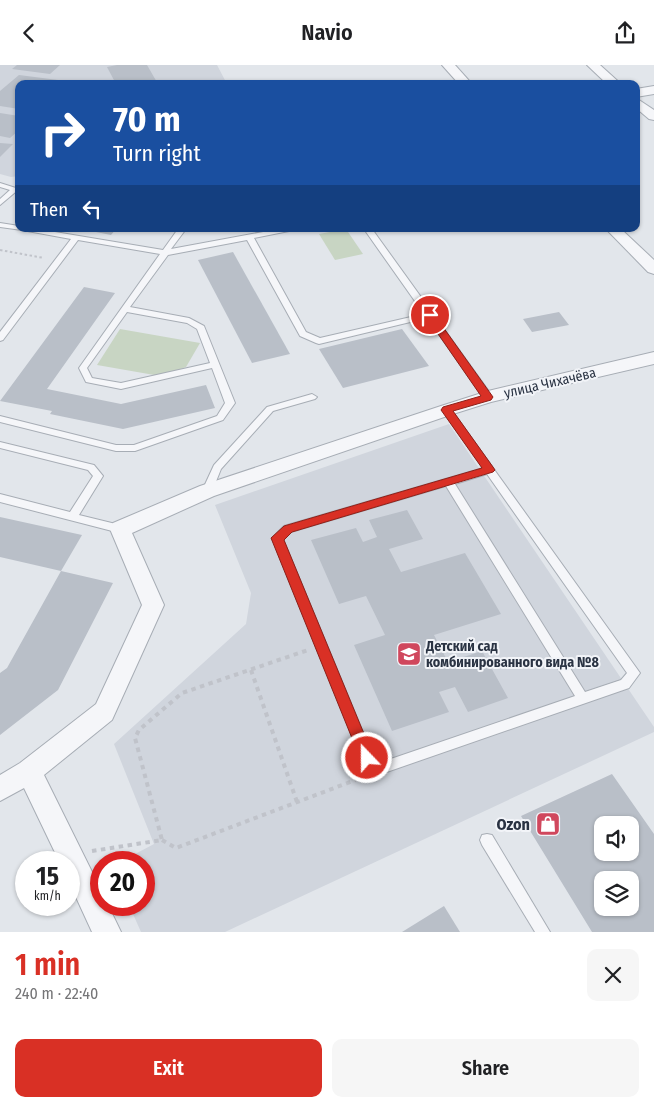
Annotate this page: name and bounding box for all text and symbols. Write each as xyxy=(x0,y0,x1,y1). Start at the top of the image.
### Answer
icon: back xyxy=(15,19,43,47)
text: Navio xyxy=(301,19,353,46)
icon: share xyxy=(611,19,639,47)
text: 70 m xyxy=(113,98,181,140)
icon: right xyxy=(30,100,95,165)
text: Turn right xyxy=(113,140,201,167)
icon: left xyxy=(78,195,106,223)
text: Then xyxy=(30,198,68,221)
pin xyxy=(409,294,451,336)
icon: arrive xyxy=(416,301,444,329)
street label: улица Чихачёва xyxy=(502,364,598,402)
place label: Детский сад комбинированного вида №8 xyxy=(425,638,599,671)
school or university icon: Детский сад комбинированного вида №8 xyxy=(396,641,422,667)
position arrow xyxy=(340,731,392,783)
shop icon: Ozon xyxy=(535,811,561,837)
place label: Ozon xyxy=(497,815,530,834)
map controls xyxy=(594,816,639,916)
button: sound xyxy=(594,816,639,861)
speed limit sign: 20 xyxy=(90,851,155,916)
text: 15 xyxy=(36,862,59,892)
button: layers xyxy=(594,871,639,916)
text: km/h xyxy=(34,889,61,903)
text: 1 min xyxy=(15,947,80,983)
button: close xyxy=(587,949,639,1001)
text: 240 m · 22:40 xyxy=(15,984,98,1003)
button: Exit xyxy=(15,1039,322,1097)
button: Share xyxy=(332,1039,639,1097)

